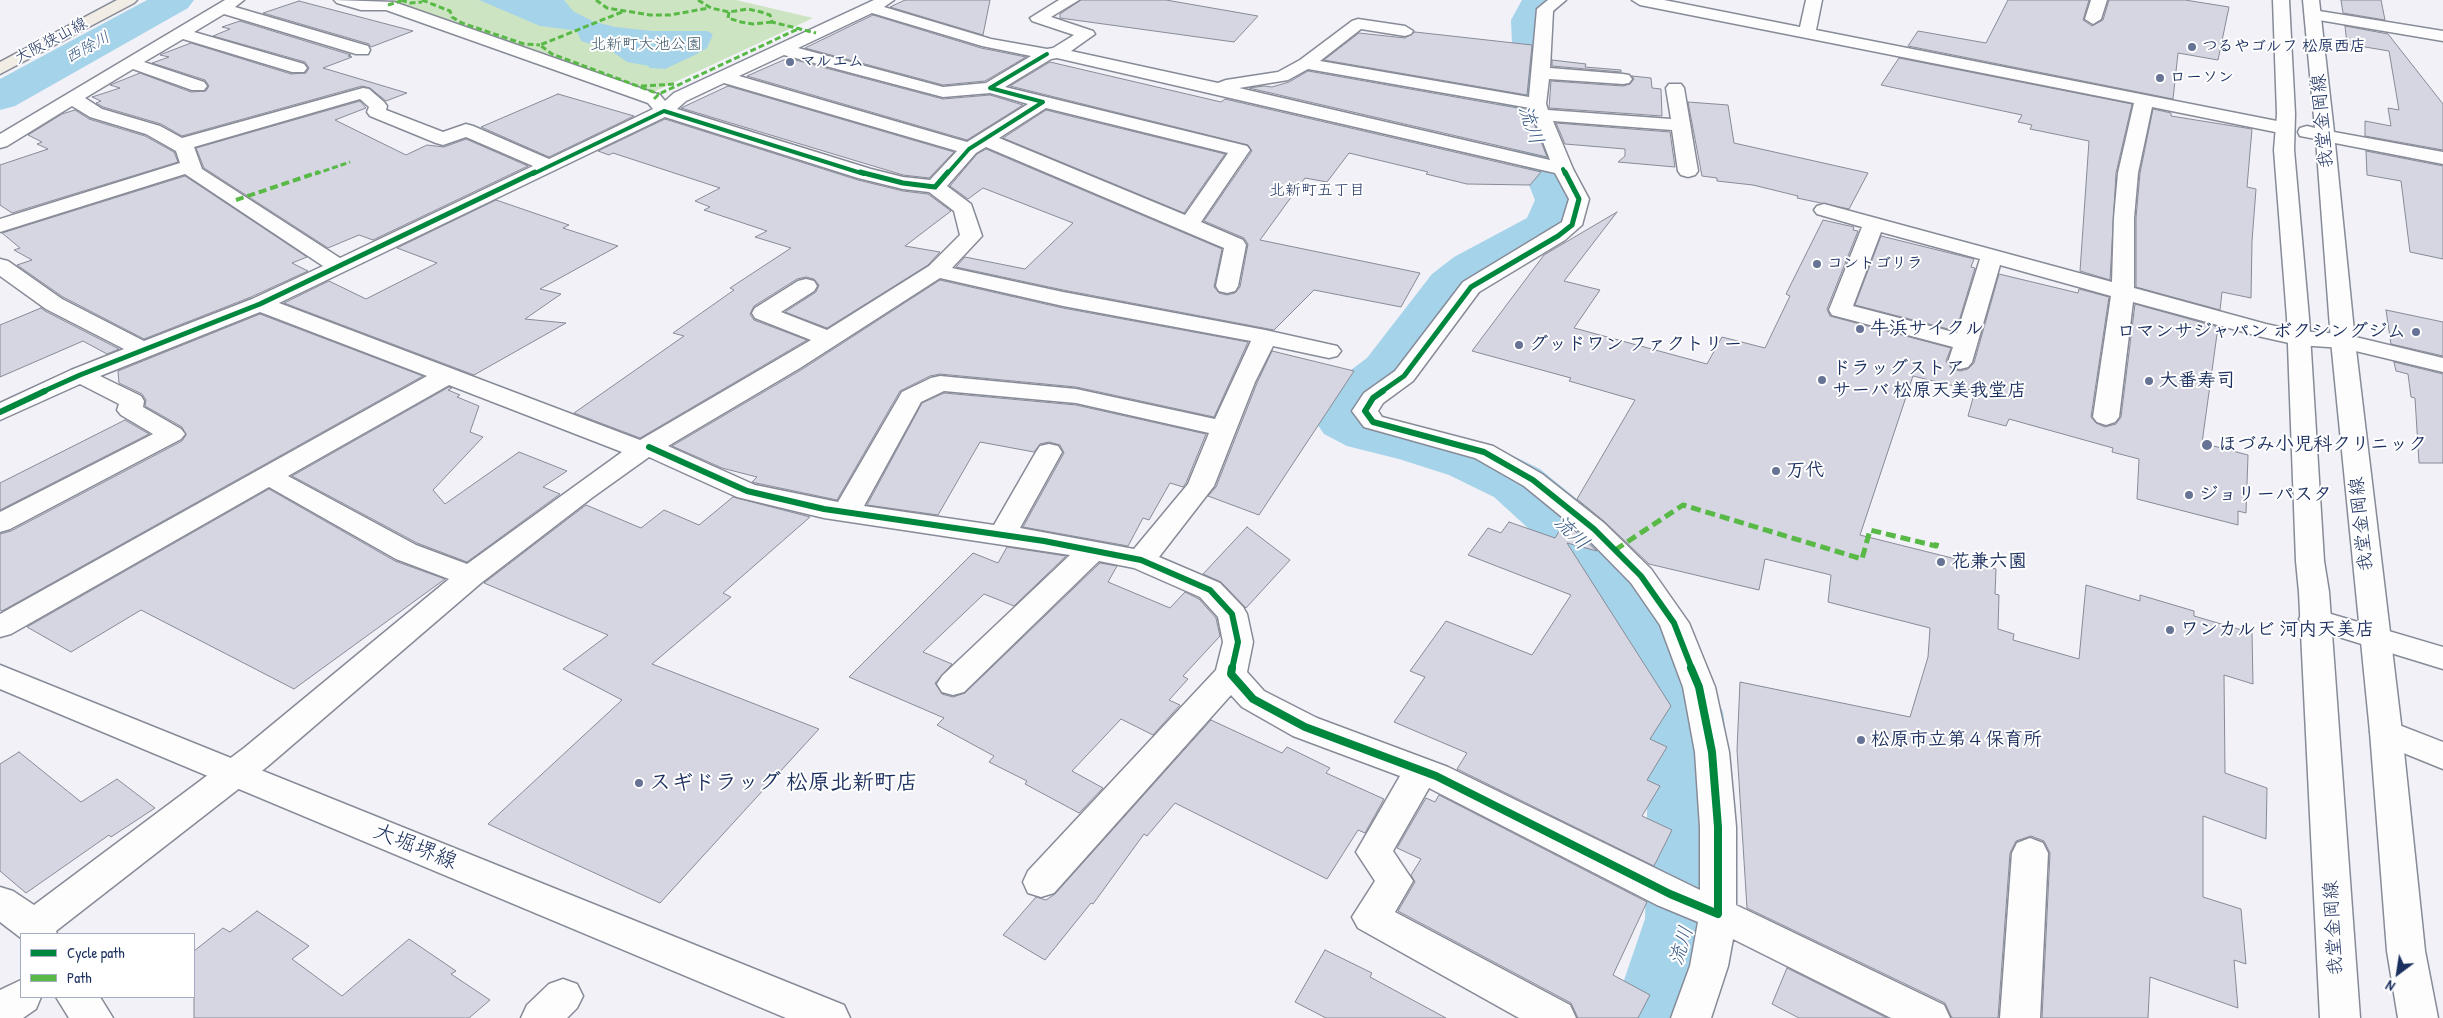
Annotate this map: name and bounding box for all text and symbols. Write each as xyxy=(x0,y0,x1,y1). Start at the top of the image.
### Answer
street label: 大阪狭山線 xyxy=(11,14,91,68)
water label: 西除川 xyxy=(62,28,114,68)
park label: 北新町大池公園 xyxy=(590,35,702,55)
place label: つるやゴルフ 松原西店 xyxy=(2202,37,2366,57)
marker: つるやゴルフ 松原西店 xyxy=(2186,41,2198,53)
place label: マルエム xyxy=(800,52,864,72)
marker: マルエム xyxy=(784,56,796,68)
place label: ローソン xyxy=(2170,68,2234,88)
marker: ローソン xyxy=(2154,72,2166,84)
street label: 我堂金岡線 xyxy=(2308,73,2338,169)
water label: 流川 xyxy=(1512,102,1548,148)
district label: 北新町五丁目 xyxy=(1269,181,1365,201)
place label: コントゴリラ xyxy=(1827,254,1923,274)
marker: コントゴリラ xyxy=(1811,258,1823,270)
place label: 牛浜サイクル xyxy=(1870,318,1984,340)
place label: ロマンサジャパン ボクシングジム xyxy=(2117,321,2406,343)
marker: 牛浜サイクル xyxy=(1854,323,1866,335)
marker: ロマンサジャパン ボクシングジム xyxy=(2410,326,2422,338)
place label: グッドワン ファクトリー xyxy=(1529,334,1742,356)
marker: グッドワン ファクトリー xyxy=(1513,339,1525,351)
place label: ドラッグストア サーバ 松原天美我堂店 xyxy=(1832,358,2026,402)
place label: 大番寿司 xyxy=(2159,370,2235,392)
marker: ドラッグストア サーバ 松原天美我堂店 xyxy=(1816,374,1828,386)
marker: 大番寿司 xyxy=(2143,375,2155,387)
place label: ほづみ小児科クリニック xyxy=(2218,434,2427,456)
marker: ほづみ小児科クリニック xyxy=(2200,438,2214,452)
place label: 万代 xyxy=(1786,460,1824,482)
marker: 万代 xyxy=(1770,465,1782,477)
street label: 我堂金岡線 xyxy=(2346,476,2378,572)
place label: ジョリーパスタ xyxy=(2199,484,2332,506)
marker: ジョリーパスタ xyxy=(2183,489,2195,501)
water label: 流川 xyxy=(1548,510,1594,556)
place label: 花兼六園 xyxy=(1951,551,2027,573)
marker: 花兼六園 xyxy=(1935,556,1947,568)
place label: ワンカルビ 河内天美店 xyxy=(2180,619,2374,641)
marker: ワンカルビ 河内天美店 xyxy=(2164,624,2176,636)
place label: 松原市立第４保育所 xyxy=(1871,729,2042,751)
marker: 松原市立第４保育所 xyxy=(1855,734,1867,746)
place label: スギドラッグ 松原北新町店 xyxy=(649,770,918,796)
marker: スギドラッグ 松原北新町店 xyxy=(633,777,645,789)
street label: 大堀堺線 xyxy=(369,818,461,876)
street label: 我堂金岡線 xyxy=(2320,880,2348,976)
water label: 流川 xyxy=(1665,923,1699,969)
legend xyxy=(20,933,195,998)
text: Cycle path xyxy=(67,942,125,963)
north arrow xyxy=(2373,948,2423,998)
text: Path xyxy=(67,967,92,988)
text: N xyxy=(2382,976,2398,996)

